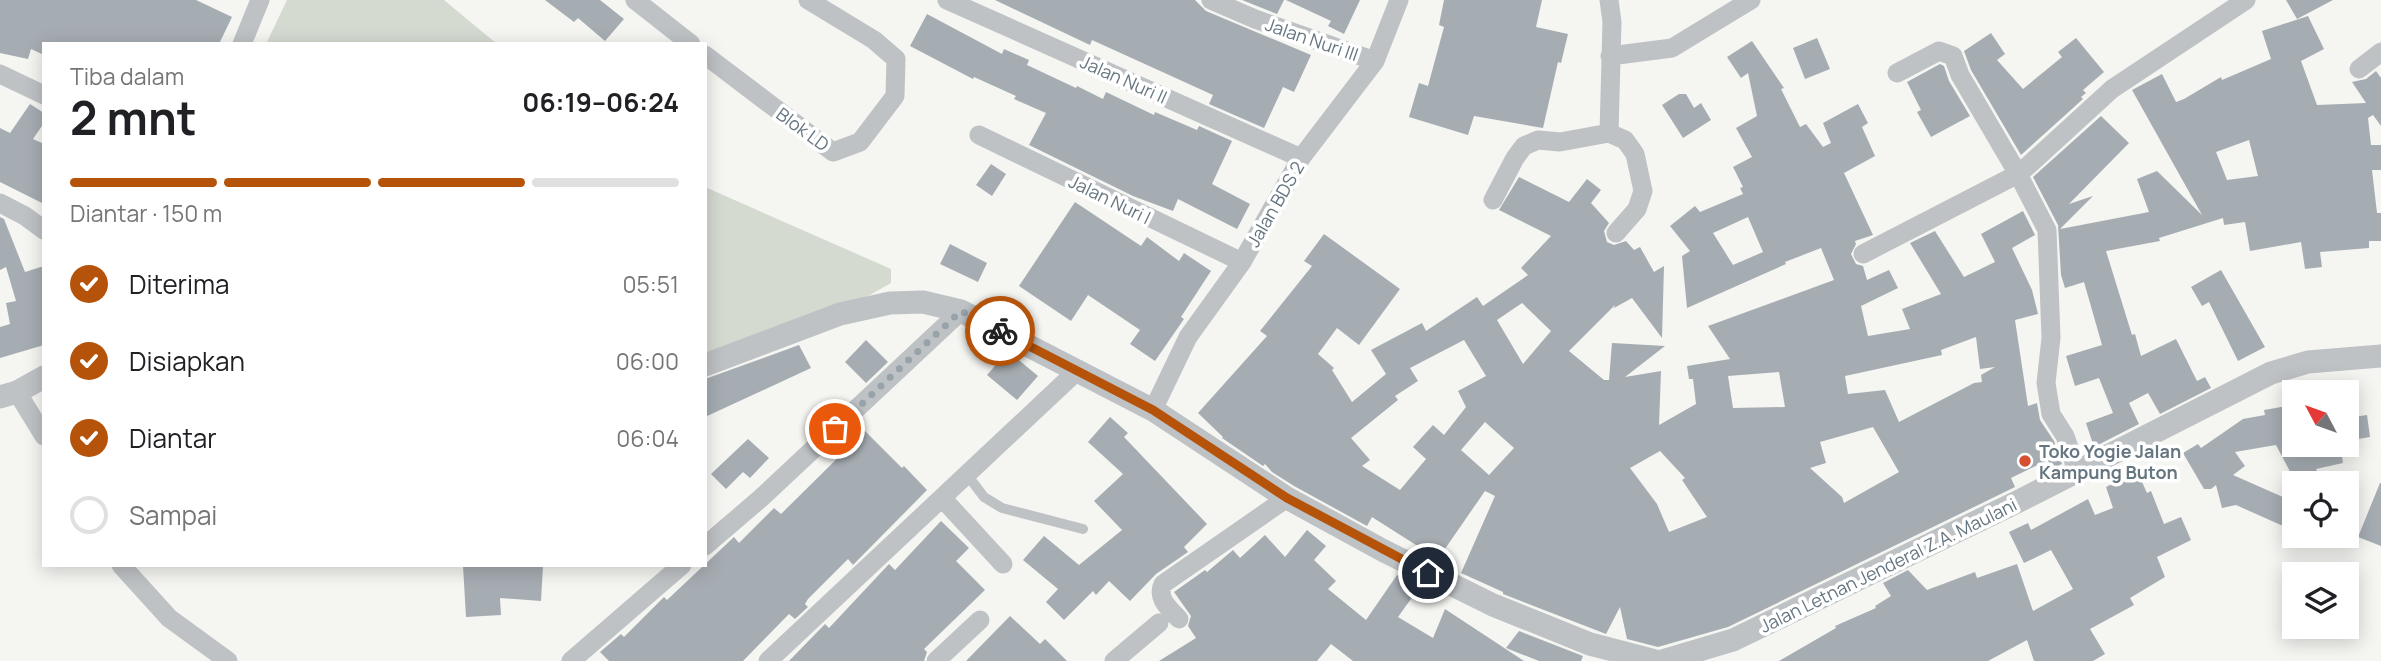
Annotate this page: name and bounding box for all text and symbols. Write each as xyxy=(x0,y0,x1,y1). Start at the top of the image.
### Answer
street label: Jalan Nuri III xyxy=(1262,12,1362,66)
street label: Jalan Nuri II xyxy=(1077,49,1171,109)
text: Tiba dalam xyxy=(70,60,184,92)
text: 06:19–06:24 xyxy=(522,84,679,120)
text: 2 mnt xyxy=(70,86,197,149)
street label: Blok LD xyxy=(772,102,834,156)
street label: Jalan BDS 2 xyxy=(1241,157,1309,251)
street label: Jalan Nuri I xyxy=(1065,169,1155,229)
text: Diantar · 150 m xyxy=(70,197,222,229)
icon: check xyxy=(70,265,108,303)
text: Diterima xyxy=(129,266,230,302)
text: 05:51 xyxy=(623,268,679,300)
courier xyxy=(965,296,1035,366)
icon: bike xyxy=(981,312,1019,350)
icon: check xyxy=(70,342,108,380)
text: Disiapkan xyxy=(129,343,245,379)
text: 06:00 xyxy=(616,345,679,377)
north arrow xyxy=(2282,380,2359,457)
map controls xyxy=(2282,380,2359,639)
pin xyxy=(805,399,865,459)
icon: bag xyxy=(816,410,854,448)
icon: check xyxy=(70,419,108,457)
text: Diantar xyxy=(129,420,217,456)
text: 06:04 xyxy=(616,422,679,454)
place label: Toko Yogie Jalan Kampung Buton xyxy=(2039,439,2181,484)
marker: Toko Yogie Jalan Kampung Buton xyxy=(2017,453,2033,469)
button: locate xyxy=(2282,471,2359,548)
street label: Jalan Letnan Jenderal Z.A. Maulani xyxy=(1755,492,2021,638)
text: Sampai xyxy=(129,497,217,533)
pin xyxy=(1398,543,1458,603)
icon: home xyxy=(1409,554,1447,592)
button: layers xyxy=(2282,562,2359,639)

